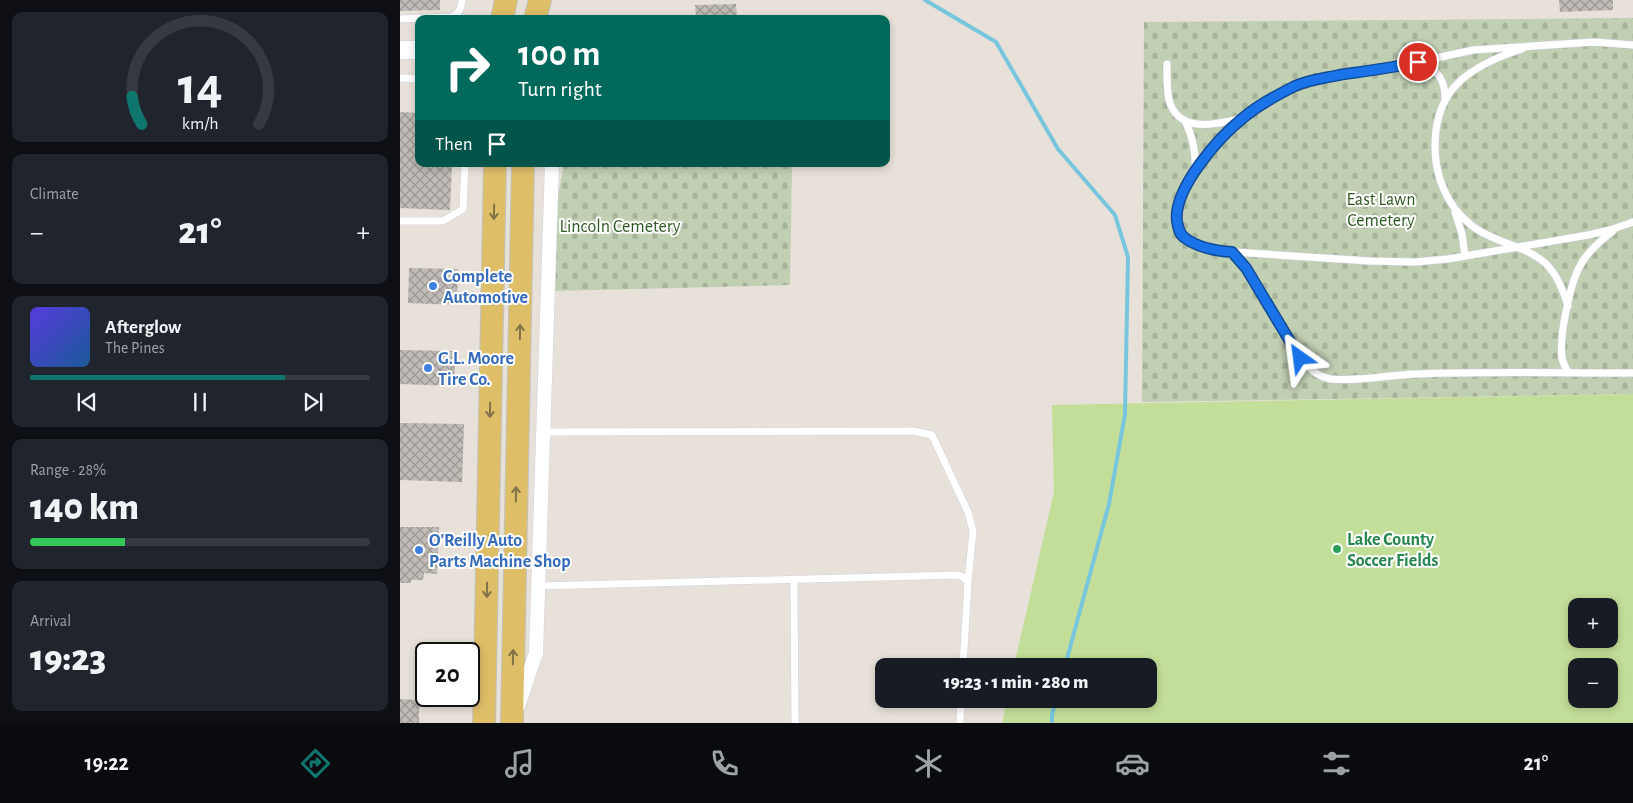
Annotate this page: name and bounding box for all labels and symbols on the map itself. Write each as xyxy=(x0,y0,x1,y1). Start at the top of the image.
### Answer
pin xyxy=(1397,41,1439,83)
park label: East Lawn Cemetery xyxy=(1347,191,1416,230)
one-way arrow xyxy=(490,204,499,220)
park label: Lincoln Cemetery xyxy=(559,218,681,236)
place label: Complete Automotive xyxy=(443,268,528,307)
marker: Complete Automotive xyxy=(427,280,439,292)
one-way arrow xyxy=(515,324,525,340)
position arrow xyxy=(1273,331,1325,383)
place label: G.L. Moore Tire Co. xyxy=(438,350,514,389)
marker: G.L. Moore Tire Co. xyxy=(422,362,434,374)
one-way arrow xyxy=(486,402,495,418)
one-way arrow xyxy=(512,487,521,503)
place label: Lake County Soccer Fields xyxy=(1347,531,1438,570)
place label: O'Reilly Auto Parts Machine Shop xyxy=(429,532,571,571)
marker: Lake County Soccer Fields xyxy=(1331,543,1343,555)
marker: O'Reilly Auto Parts Machine Shop xyxy=(413,544,425,556)
one-way arrow xyxy=(482,582,492,598)
speed limit sign: 20 xyxy=(415,642,480,707)
one-way arrow xyxy=(508,649,518,666)

